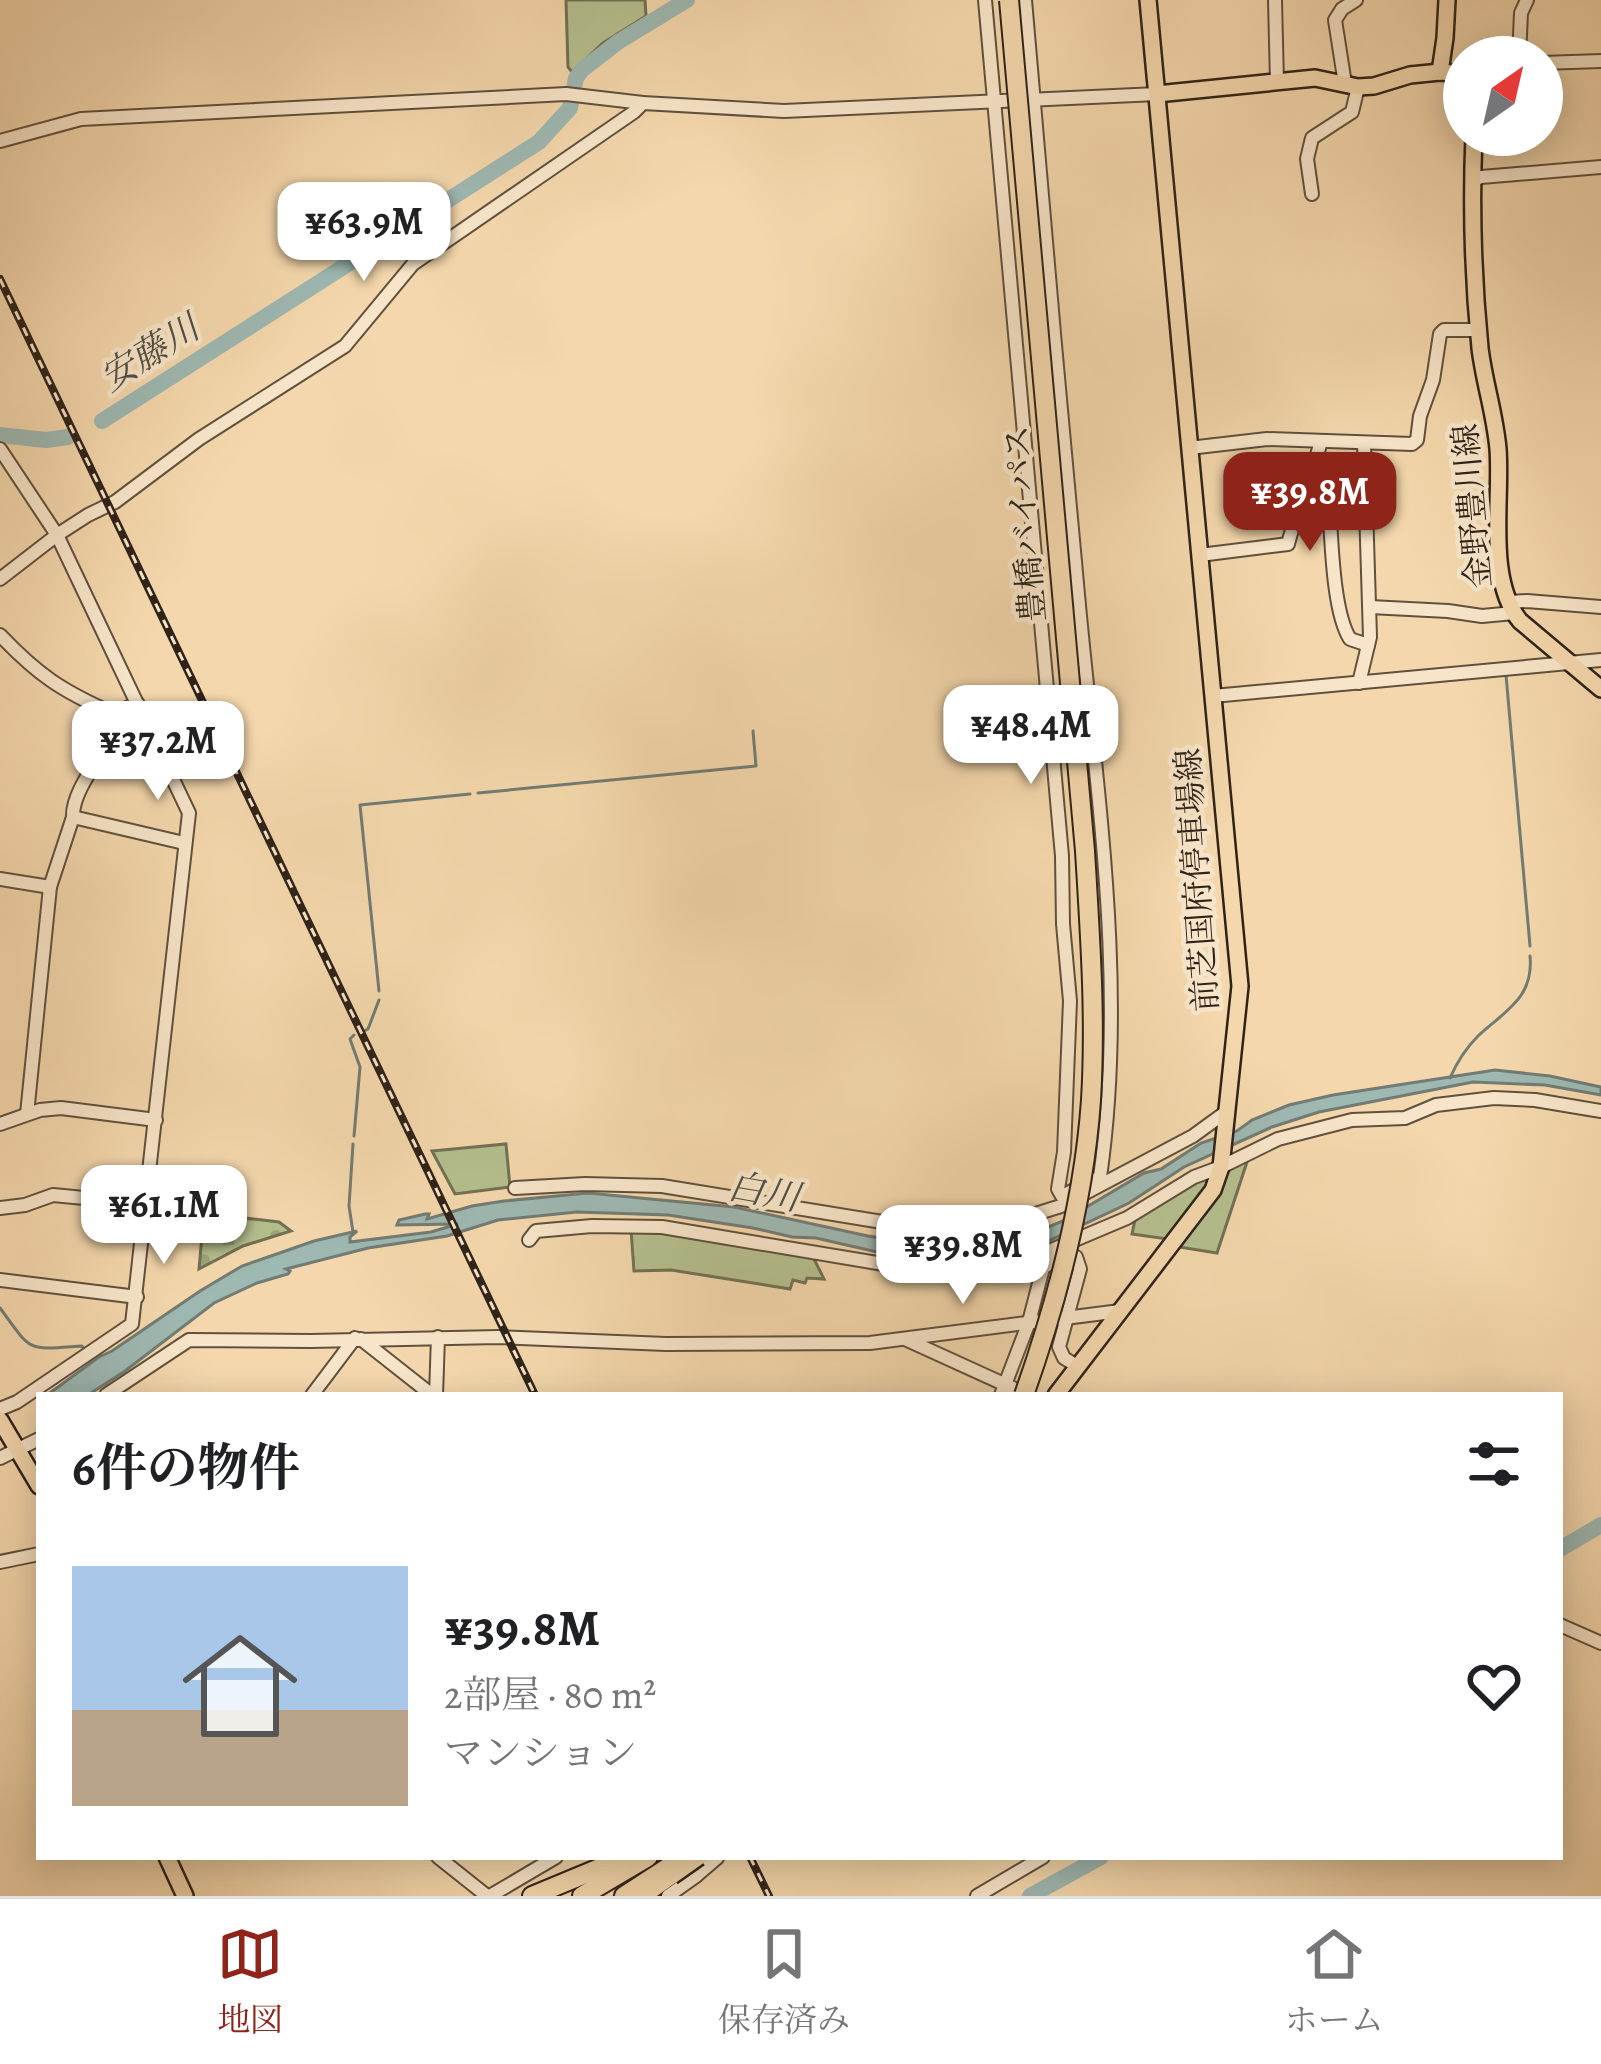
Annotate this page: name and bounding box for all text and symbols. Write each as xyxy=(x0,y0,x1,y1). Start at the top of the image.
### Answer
north arrow xyxy=(1443,36,1563,156)
map controls xyxy=(1443,36,1563,156)
pin: ¥63.9M xyxy=(266,182,462,284)
text: ¥63.9M xyxy=(305,194,423,247)
water label: 安藤川 xyxy=(90,301,211,402)
street label: 金野豊川線 xyxy=(1442,422,1501,590)
street label: 豊橋バイパス xyxy=(993,424,1056,624)
pin: ¥39.8M xyxy=(1212,452,1408,554)
text: ¥39.8M xyxy=(1250,464,1370,517)
pin: ¥48.4M xyxy=(933,685,1129,787)
text: ¥48.4M xyxy=(970,697,1092,750)
pin: ¥37.2M xyxy=(60,701,256,803)
text: ¥37.2M xyxy=(99,713,217,766)
street label: 前芝国府停車場線 xyxy=(1165,747,1228,1013)
water label: 白川 xyxy=(724,1161,808,1223)
pin: ¥61.1M xyxy=(66,1165,262,1267)
text: ¥61.1M xyxy=(108,1177,220,1230)
pin: ¥39.8M xyxy=(865,1205,1061,1307)
text: ¥39.8M xyxy=(903,1217,1023,1270)
icon: filters xyxy=(1461,1431,1527,1497)
text: 6件の物件 xyxy=(72,1433,300,1503)
text: ¥39.8M xyxy=(444,1593,600,1663)
icon: home xyxy=(168,1614,312,1758)
icon: heart xyxy=(1461,1653,1527,1719)
text: 2部屋 · 80 m² xyxy=(444,1668,656,1721)
text: マンション xyxy=(444,1726,637,1779)
tab: 地図 xyxy=(217,1921,283,2042)
tab: 保存済み xyxy=(718,1921,850,2042)
tab: ホーム xyxy=(1285,1921,1384,2042)

